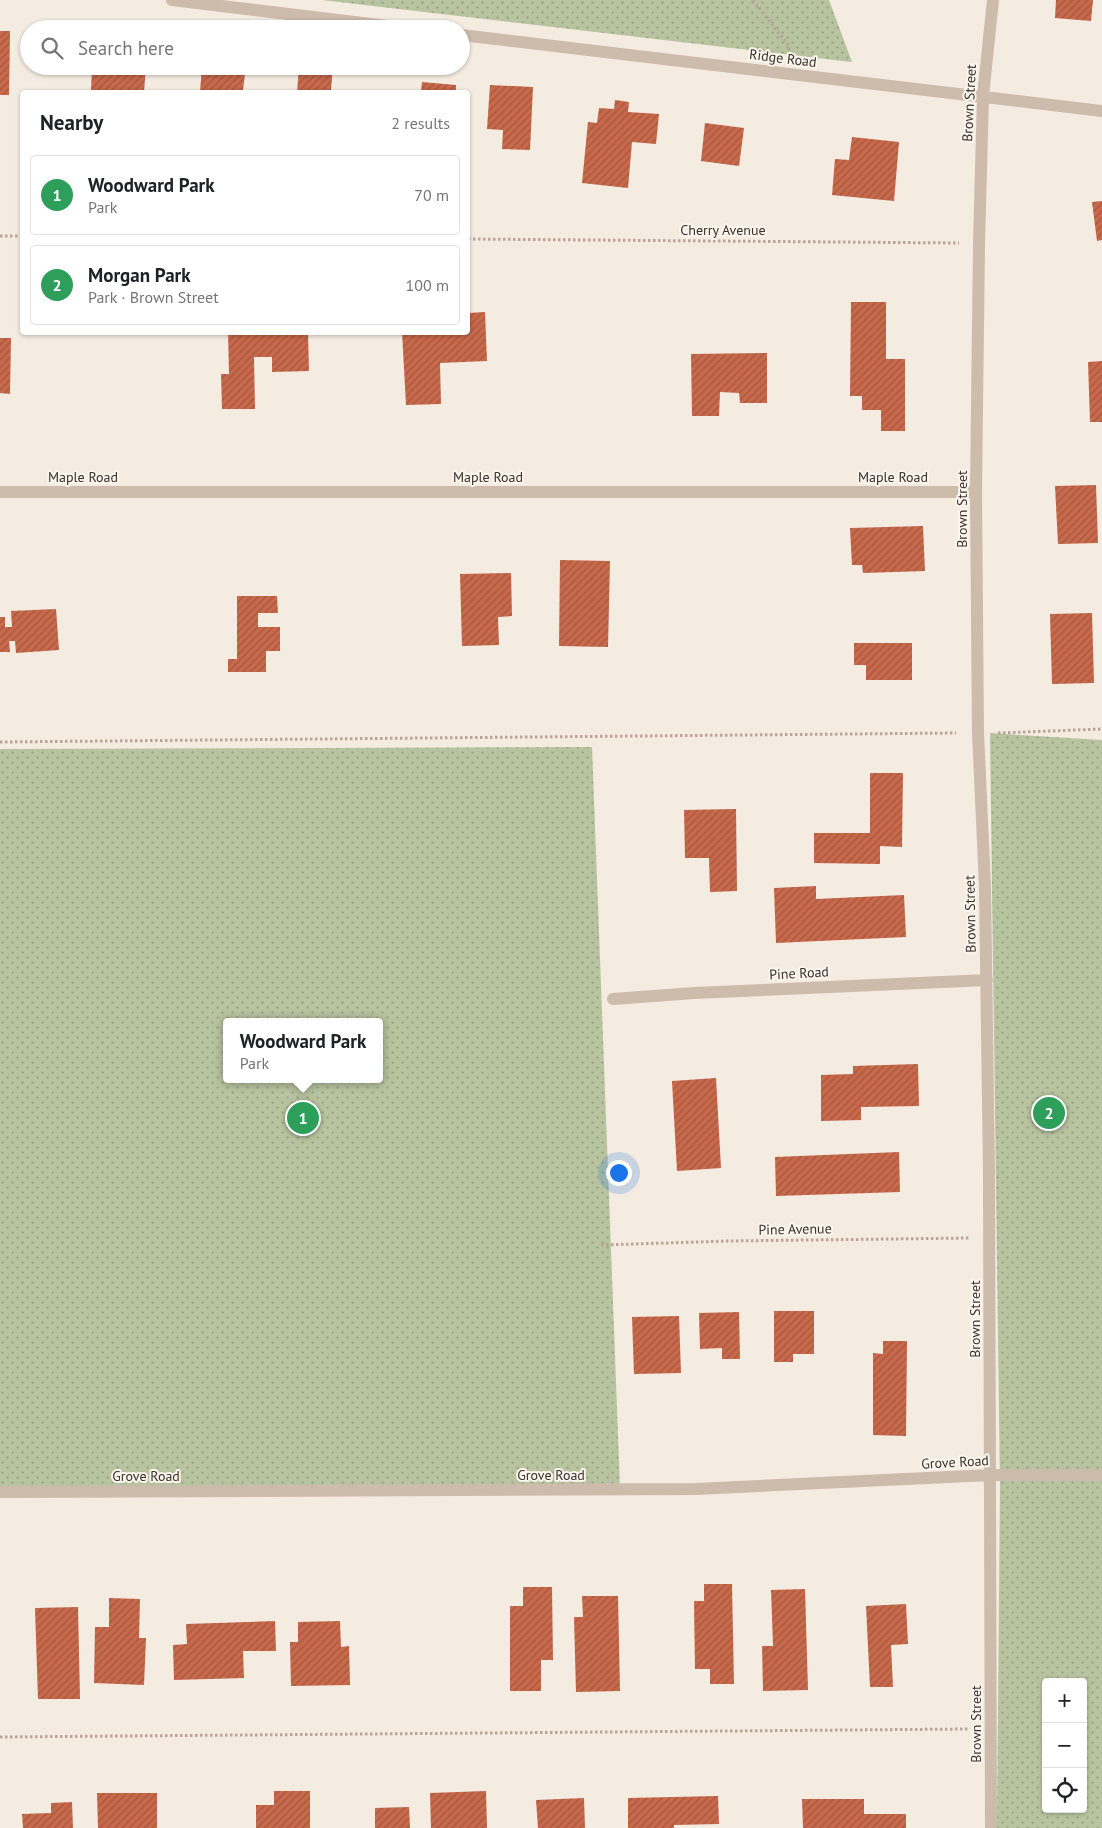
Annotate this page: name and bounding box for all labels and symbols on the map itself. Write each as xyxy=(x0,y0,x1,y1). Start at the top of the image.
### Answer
street label: Ridge Road xyxy=(748,45,818,71)
street label: Brown Street xyxy=(958,63,980,142)
street label: Cherry Avenue xyxy=(680,221,766,239)
street label: Maple Road xyxy=(48,468,118,486)
street label: Maple Road xyxy=(453,468,523,486)
street label: Maple Road xyxy=(858,468,928,486)
street label: Brown Street xyxy=(953,470,971,548)
street label: Brown Street xyxy=(960,875,980,953)
street label: Pine Road xyxy=(769,962,829,984)
pin: 2 xyxy=(1033,1094,1065,1132)
pin: 1 xyxy=(287,1099,319,1137)
your location xyxy=(606,1160,632,1186)
street label: Pine Avenue xyxy=(758,1219,832,1239)
street label: Brown Street xyxy=(966,1280,984,1358)
street label: Grove Road xyxy=(921,1451,989,1473)
street label: Grove Road xyxy=(517,1466,585,1484)
street label: Grove Road xyxy=(112,1467,180,1485)
street label: Brown Street xyxy=(967,1685,985,1763)

